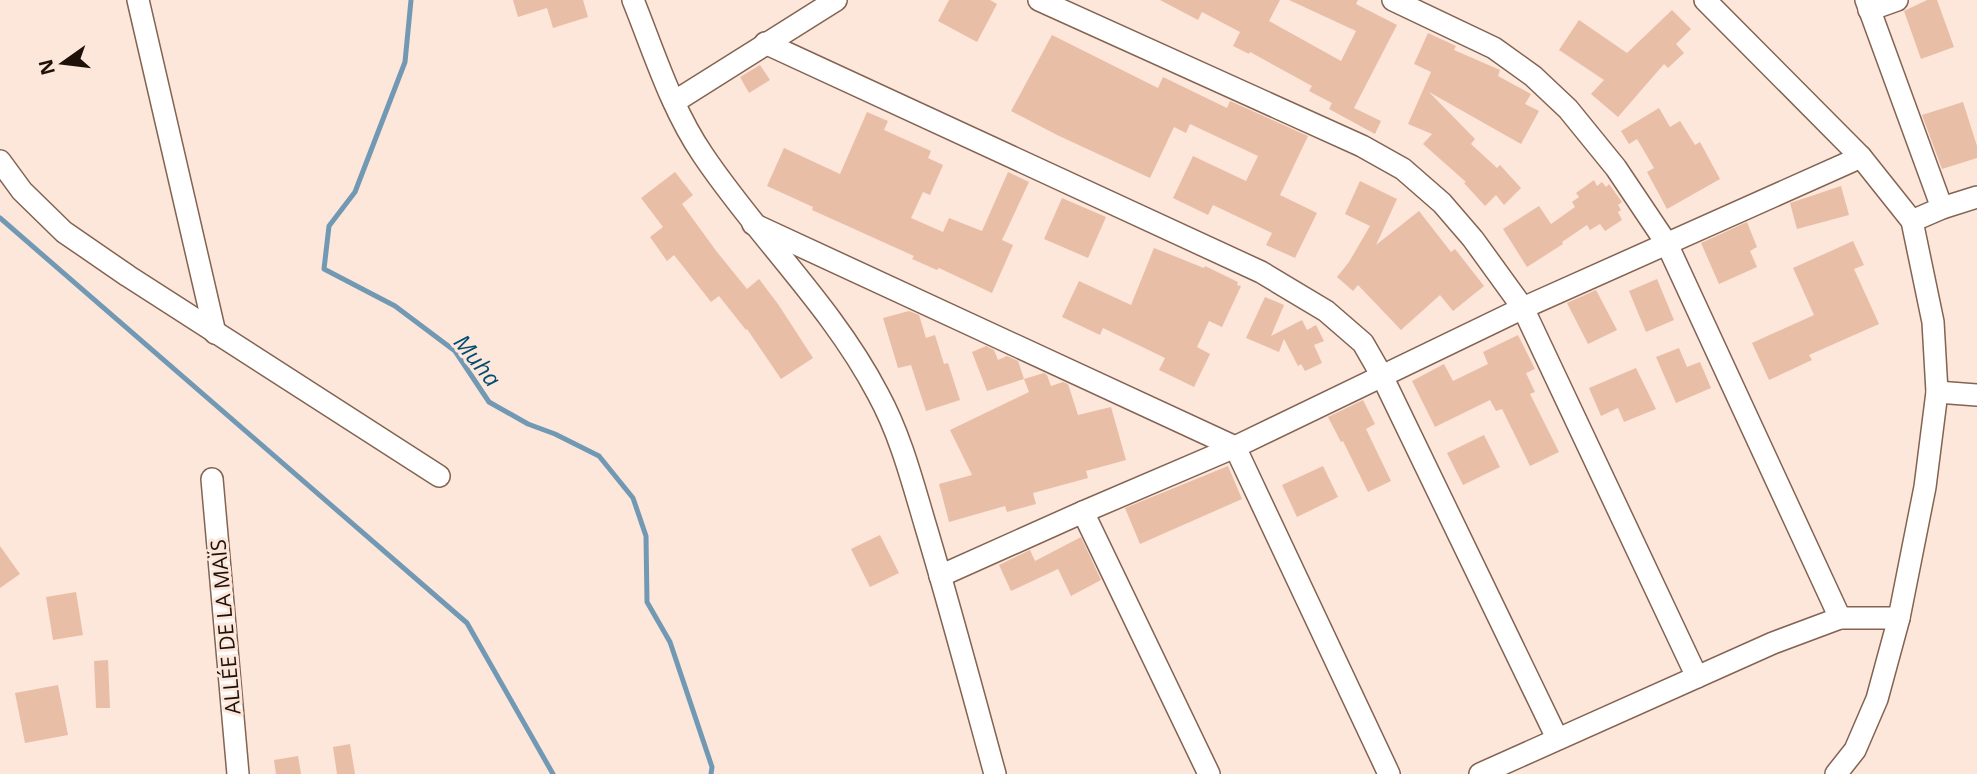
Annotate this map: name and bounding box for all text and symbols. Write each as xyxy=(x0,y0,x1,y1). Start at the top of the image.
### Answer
north arrow xyxy=(28,28,98,98)
text: N xyxy=(32,56,61,78)
water label: Muha xyxy=(447,327,509,393)
street label: ALLÉE DE LA MAÏS xyxy=(203,538,247,716)

